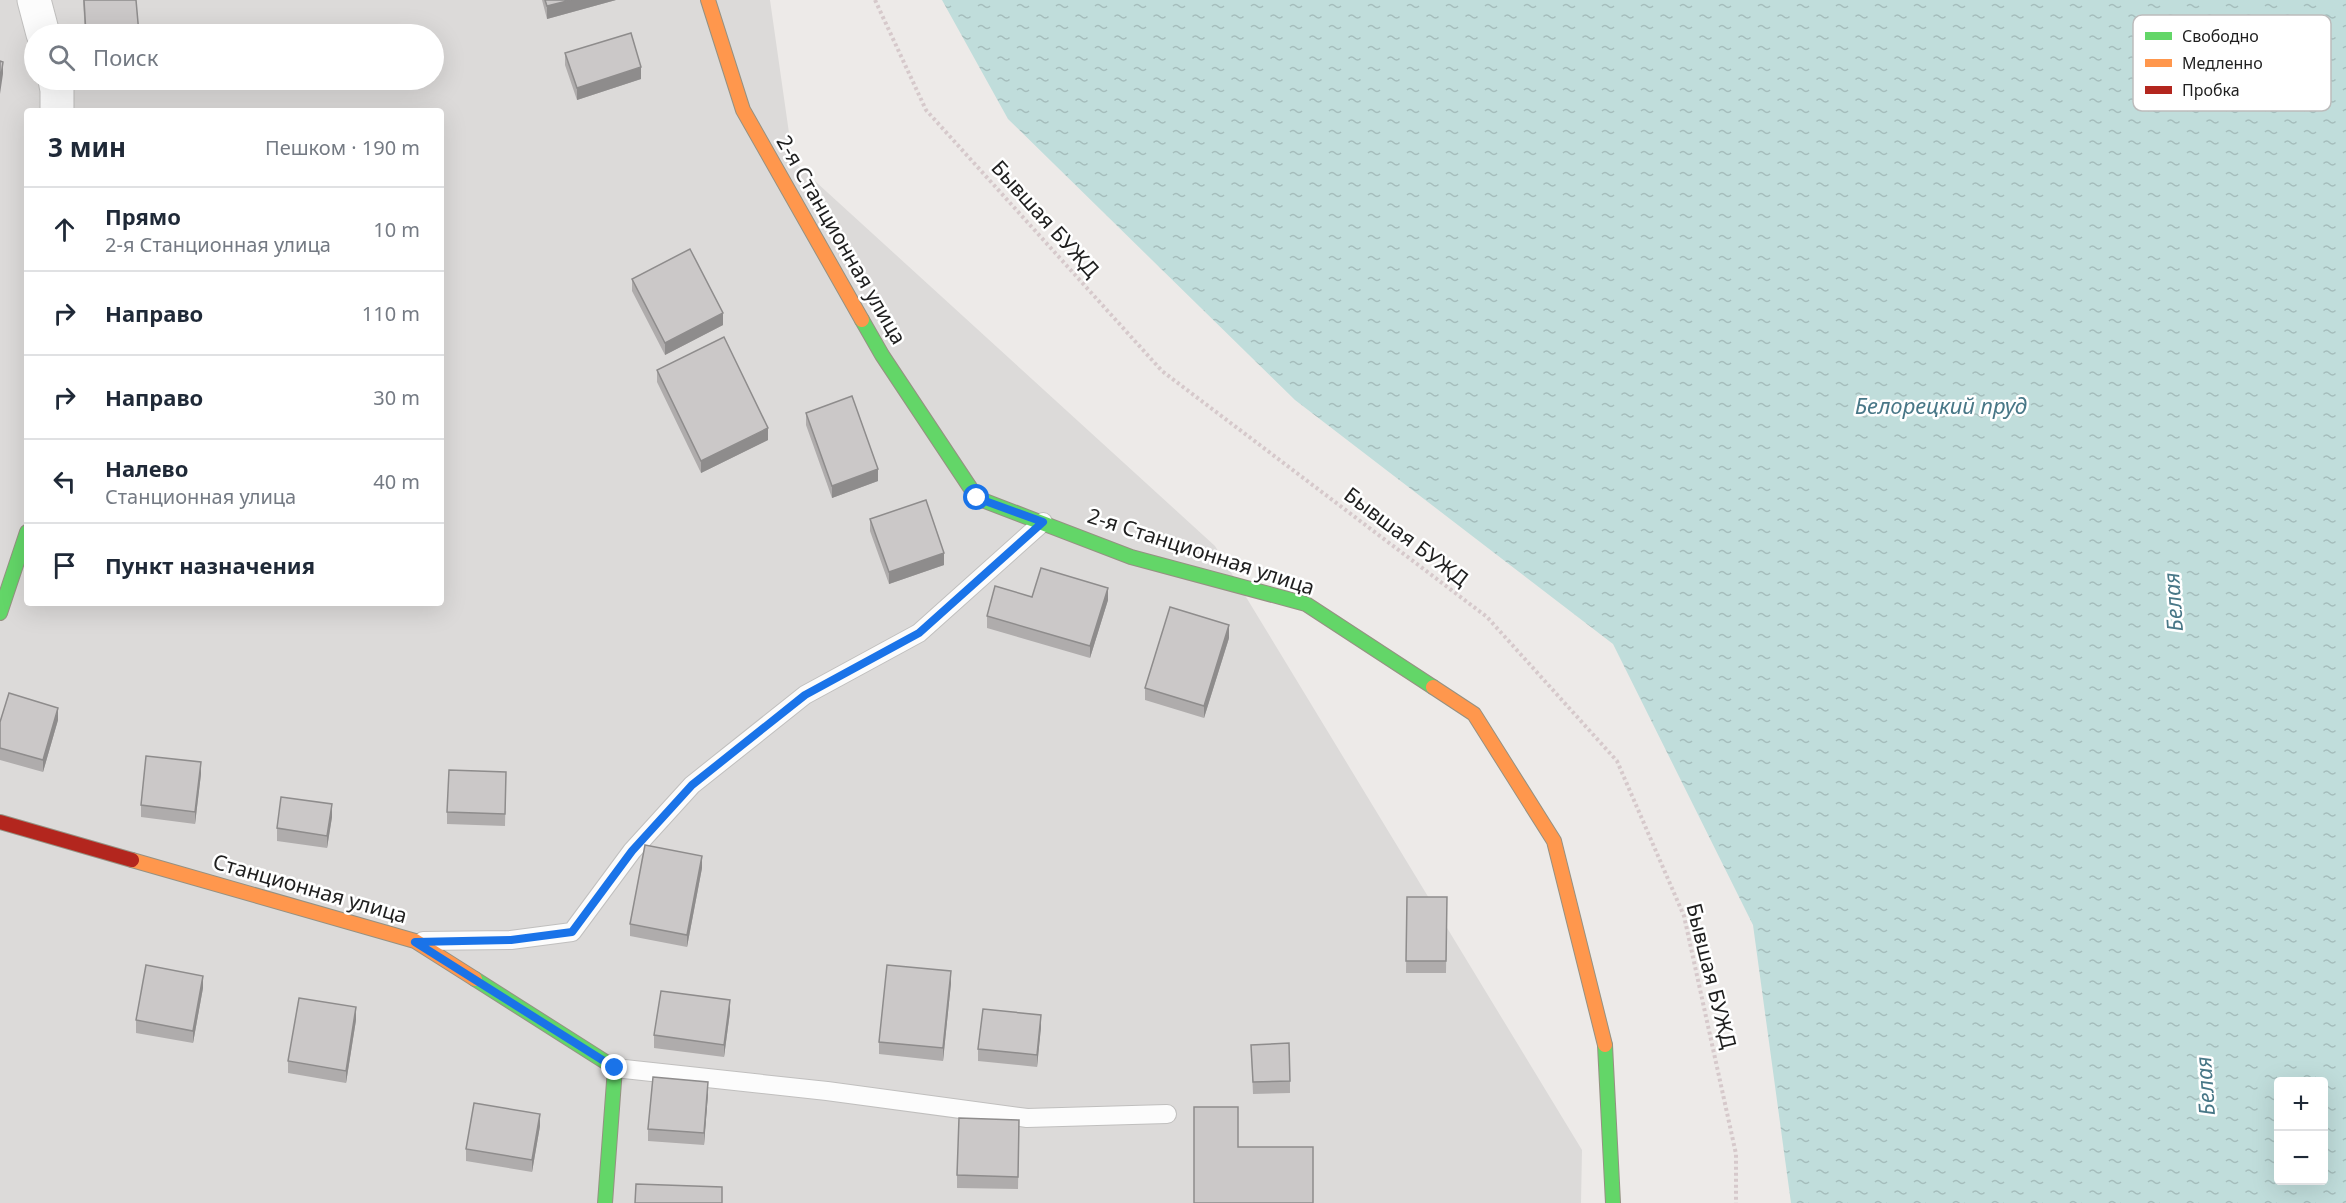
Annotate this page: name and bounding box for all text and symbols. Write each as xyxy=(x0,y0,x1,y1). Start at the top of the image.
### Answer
legend xyxy=(2133,15,2331,111)
search box xyxy=(24,24,444,90)
text: Свободно xyxy=(2182,25,2259,47)
icon: search xyxy=(45,41,78,74)
text: Поиск xyxy=(93,42,158,72)
text: Медленно xyxy=(2182,52,2263,74)
text: Пробка xyxy=(2182,79,2240,101)
text: 3 мин xyxy=(48,129,126,165)
street label: 2-я Станционная улица xyxy=(770,130,913,349)
text: Пешком · 190 m xyxy=(265,134,420,161)
street label: Бывшая БУЖД xyxy=(986,154,1106,284)
text: Прямо xyxy=(105,201,181,231)
icon: ahead xyxy=(48,213,81,246)
text: 10 m xyxy=(373,216,420,243)
text: 2-я Станционная улица xyxy=(105,231,331,258)
icon: right xyxy=(48,297,81,330)
text: Направо xyxy=(105,298,203,328)
text: 110 m xyxy=(362,300,420,327)
icon: right xyxy=(48,381,81,414)
text: Направо xyxy=(105,382,203,412)
text: 30 m xyxy=(373,384,420,411)
water label: Белорецкий пруд xyxy=(1855,390,2027,420)
text: Налево xyxy=(105,453,188,483)
icon: left xyxy=(48,465,81,498)
text: 40 m xyxy=(373,468,420,495)
street label: Бывшая БУЖД xyxy=(1339,480,1475,593)
text: Станционная улица xyxy=(105,483,296,510)
route start xyxy=(963,484,989,510)
street label: 2-я Станционная улица xyxy=(1084,501,1318,601)
icon: arrive xyxy=(48,549,81,582)
text: Пункт назначения xyxy=(105,550,315,580)
water label: Белая xyxy=(2155,572,2189,633)
street label: Станционная улица xyxy=(210,847,411,929)
street label: Бывшая БУЖД xyxy=(1680,900,1744,1052)
route end xyxy=(601,1054,627,1080)
water label: Белая xyxy=(2187,1056,2221,1117)
map controls xyxy=(2274,1077,2328,1185)
button: + xyxy=(2274,1077,2328,1131)
button: − xyxy=(2274,1131,2328,1185)

